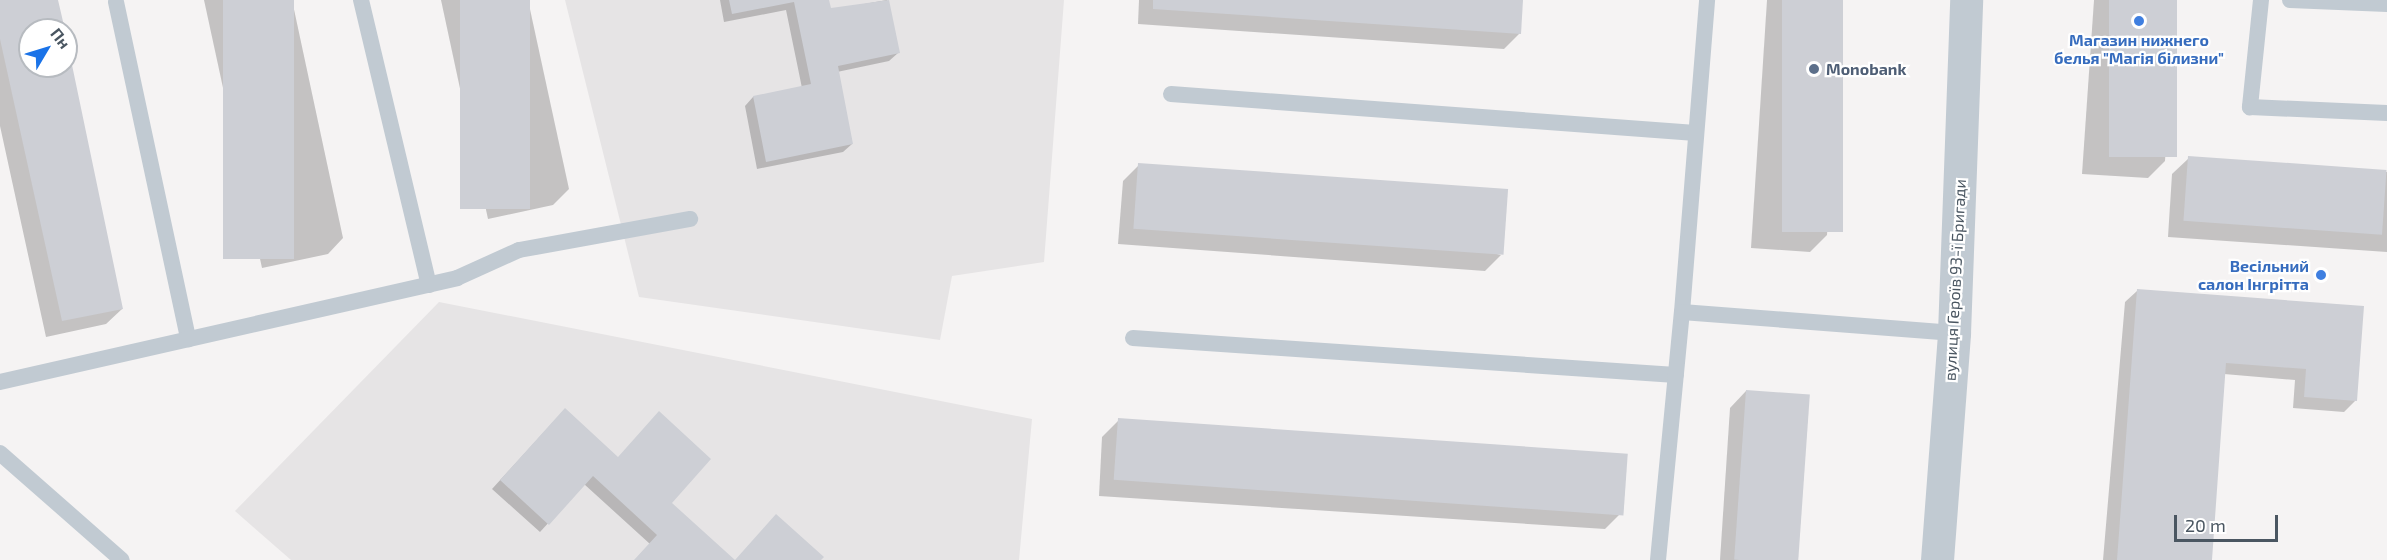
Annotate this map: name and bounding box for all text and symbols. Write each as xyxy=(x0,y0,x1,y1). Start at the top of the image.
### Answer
marker: Магазин нижнего белья "Магія білизни" xyxy=(2132,14,2146,28)
north arrow xyxy=(18,18,78,78)
text: Пн xyxy=(47,24,75,52)
place label: Магазин нижнего белья "Магія білизни" xyxy=(2054,30,2224,68)
place label: Monobank xyxy=(1826,59,1906,79)
marker: Monobank xyxy=(1807,62,1821,76)
street label: вулиця Героїв 93-ї Бригади xyxy=(1940,178,1970,382)
place label: Весільний салон Інгрітта xyxy=(2198,256,2309,294)
marker: Весільний салон Інгрітта xyxy=(2314,268,2328,282)
scale bar xyxy=(2177,503,2280,541)
text: 20 m xyxy=(2185,514,2226,536)

